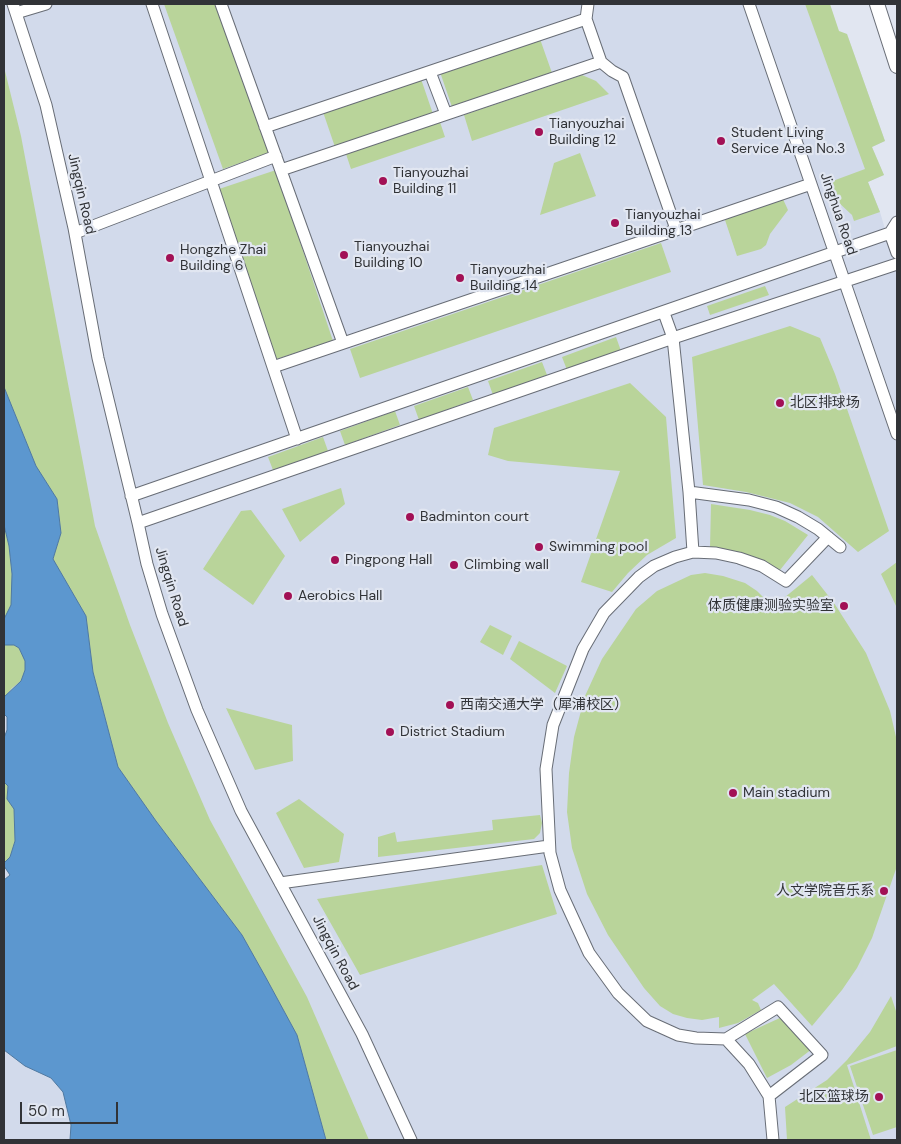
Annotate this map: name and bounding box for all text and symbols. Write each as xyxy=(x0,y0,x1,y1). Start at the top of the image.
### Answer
place label: Tianyouzhai Building 12 xyxy=(549,116,625,148)
place label: Student Living Service Area No.3 xyxy=(731,125,845,158)
marker: Tianyouzhai Building 12 xyxy=(533,126,545,138)
marker: Student Living Service Area No.3 xyxy=(715,135,727,147)
street label: Jingqin Road xyxy=(64,152,98,236)
place label: Tianyouzhai Building 11 xyxy=(393,165,469,198)
street label: Jinghua Road xyxy=(816,171,860,257)
marker: Tianyouzhai Building 11 xyxy=(377,175,389,187)
place label: Tianyouzhai Building 13 xyxy=(625,207,701,240)
marker: Tianyouzhai Building 13 xyxy=(609,217,621,229)
place label: Tianyouzhai Building 10 xyxy=(354,239,430,272)
place label: Hongzhe Zhai Building 6 xyxy=(180,242,266,274)
marker: Tianyouzhai Building 10 xyxy=(338,249,350,261)
marker: Hongzhe Zhai Building 6 xyxy=(164,252,176,264)
place label: Tianyouzhai Building 14 xyxy=(470,262,546,294)
marker: Tianyouzhai Building 14 xyxy=(454,272,466,284)
place label: 北区排球场 xyxy=(790,395,860,411)
marker: 北区排球场 xyxy=(774,397,786,409)
place label: Badminton court xyxy=(420,509,529,525)
marker: Badminton court xyxy=(404,511,416,523)
place label: Swimming pool xyxy=(549,539,648,555)
marker: Swimming pool xyxy=(533,541,545,553)
street label: Jingqin Road xyxy=(151,545,191,629)
place label: Pingpong Hall xyxy=(345,552,432,568)
marker: Pingpong Hall xyxy=(329,554,341,566)
place label: Climbing wall xyxy=(464,557,549,573)
marker: Climbing wall xyxy=(448,559,460,571)
place label: Aerobics Hall xyxy=(298,588,382,604)
marker: Aerobics Hall xyxy=(282,590,294,602)
place label: 体质健康测验实验室 xyxy=(708,598,834,614)
marker: 体质健康测验实验室 xyxy=(838,600,850,612)
place label: 西南交通大学（犀浦校区） xyxy=(460,697,628,713)
marker: 西南交通大学（犀浦校区） xyxy=(444,699,456,711)
place label: District Stadium xyxy=(400,724,505,740)
marker: District Stadium xyxy=(384,726,396,738)
place label: Main stadium xyxy=(743,785,830,801)
marker: Main stadium xyxy=(727,787,739,799)
place label: 人文学院音乐系 xyxy=(776,883,874,899)
marker: 人文学院音乐系 xyxy=(878,885,890,897)
street label: Jingqin Road xyxy=(308,913,362,993)
place label: 北区篮球场 xyxy=(799,1089,869,1105)
marker: 北区篮球场 xyxy=(873,1091,885,1103)
scale bar xyxy=(22,1092,120,1124)
text: 50 m xyxy=(28,1101,65,1121)

